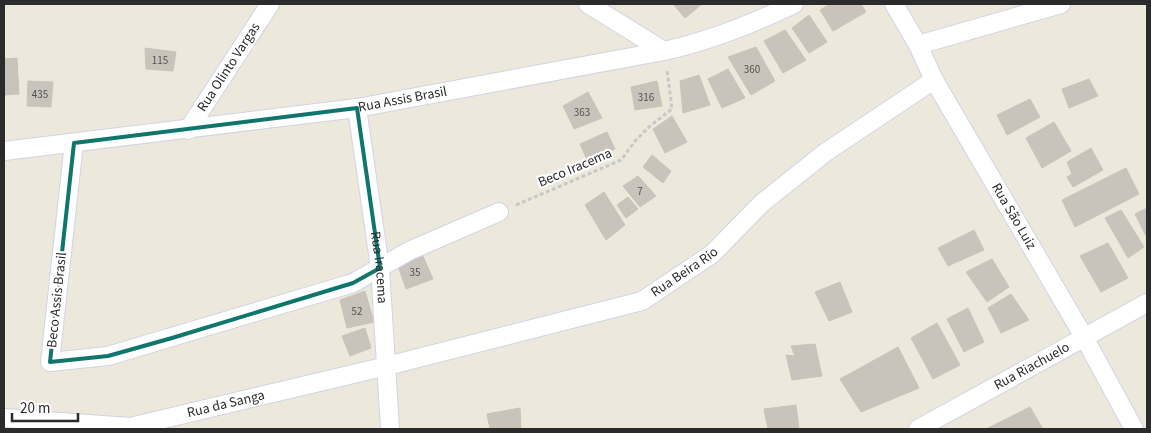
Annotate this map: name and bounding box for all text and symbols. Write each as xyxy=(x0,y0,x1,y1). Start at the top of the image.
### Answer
street label: Rua Olinto Vargas xyxy=(192,18,265,116)
house number: 115 xyxy=(152,53,168,68)
house number: 360 xyxy=(744,62,760,77)
street label: Rua Assis Brasil xyxy=(357,81,449,118)
house number: 435 xyxy=(32,87,48,102)
house number: 316 xyxy=(638,90,655,105)
house number: 363 xyxy=(574,105,590,120)
street label: Beco Iracema xyxy=(535,143,615,193)
street label: Rua São Luiz xyxy=(986,179,1041,254)
house number: 7 xyxy=(637,184,643,199)
street label: Rua Iracema xyxy=(365,230,392,304)
street label: Rua Beira Rio xyxy=(647,243,723,302)
street label: Beco Assis Brasil xyxy=(42,251,72,349)
house number: 35 xyxy=(410,265,420,280)
house number: 52 xyxy=(352,304,362,319)
street label: Rua Riachuelo xyxy=(990,337,1073,395)
street label: Rua da Sanga xyxy=(185,385,267,423)
scale bar xyxy=(12,390,79,422)
text: 20 m xyxy=(20,398,50,419)

